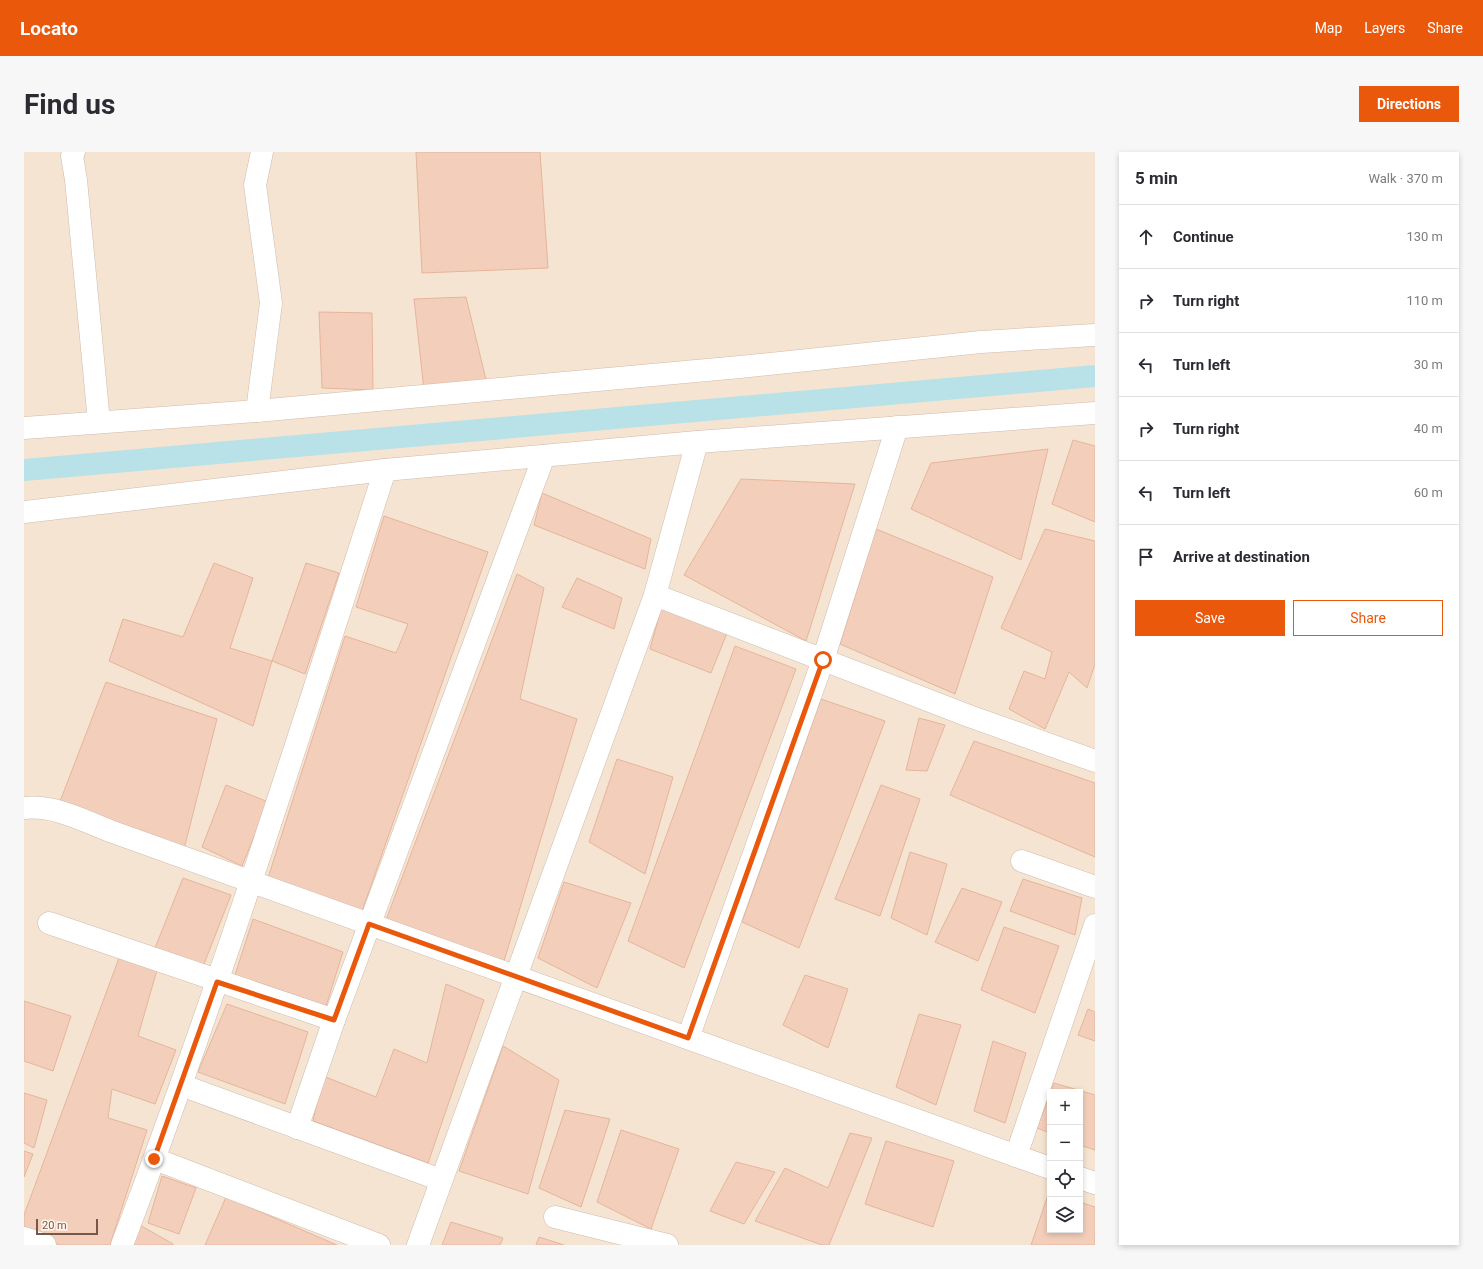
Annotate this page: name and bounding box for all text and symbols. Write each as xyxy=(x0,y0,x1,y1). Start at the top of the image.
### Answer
text: Locato xyxy=(20,17,78,40)
text: Map xyxy=(1315,20,1342,36)
text: Layers xyxy=(1364,20,1405,36)
text: Share xyxy=(1427,20,1463,36)
button: Directions xyxy=(1359,86,1459,122)
text: Find us xyxy=(24,88,115,121)
text: 5 min xyxy=(1135,168,1178,188)
text: Walk · 370 m xyxy=(1368,171,1443,186)
icon: ahead xyxy=(1135,226,1157,248)
text: Continue xyxy=(1173,228,1234,246)
text: 130 m xyxy=(1406,229,1443,244)
icon: right xyxy=(1135,290,1157,312)
text: Turn right xyxy=(1173,292,1239,310)
text: 110 m xyxy=(1406,293,1443,308)
icon: left xyxy=(1135,354,1157,376)
text: Turn left xyxy=(1173,356,1230,374)
text: 30 m xyxy=(1414,357,1443,372)
icon: right xyxy=(1135,418,1157,440)
text: Turn right xyxy=(1173,420,1239,438)
text: 40 m xyxy=(1414,421,1443,436)
icon: left xyxy=(1135,482,1157,504)
text: Turn left xyxy=(1173,484,1230,502)
text: 60 m xyxy=(1414,485,1443,500)
icon: arrive xyxy=(1135,546,1157,568)
text: Arrive at destination xyxy=(1173,548,1310,566)
button: Save xyxy=(1135,600,1285,636)
button: Share xyxy=(1293,600,1443,636)
route start xyxy=(814,651,832,669)
map controls xyxy=(1047,1089,1083,1233)
button: + xyxy=(1047,1089,1083,1125)
button: − xyxy=(1047,1125,1083,1161)
route end xyxy=(145,1150,163,1168)
button: locate xyxy=(1047,1161,1083,1197)
button: layers xyxy=(1047,1197,1083,1233)
scale bar xyxy=(36,1217,98,1236)
text: 20 m xyxy=(42,1219,67,1232)

